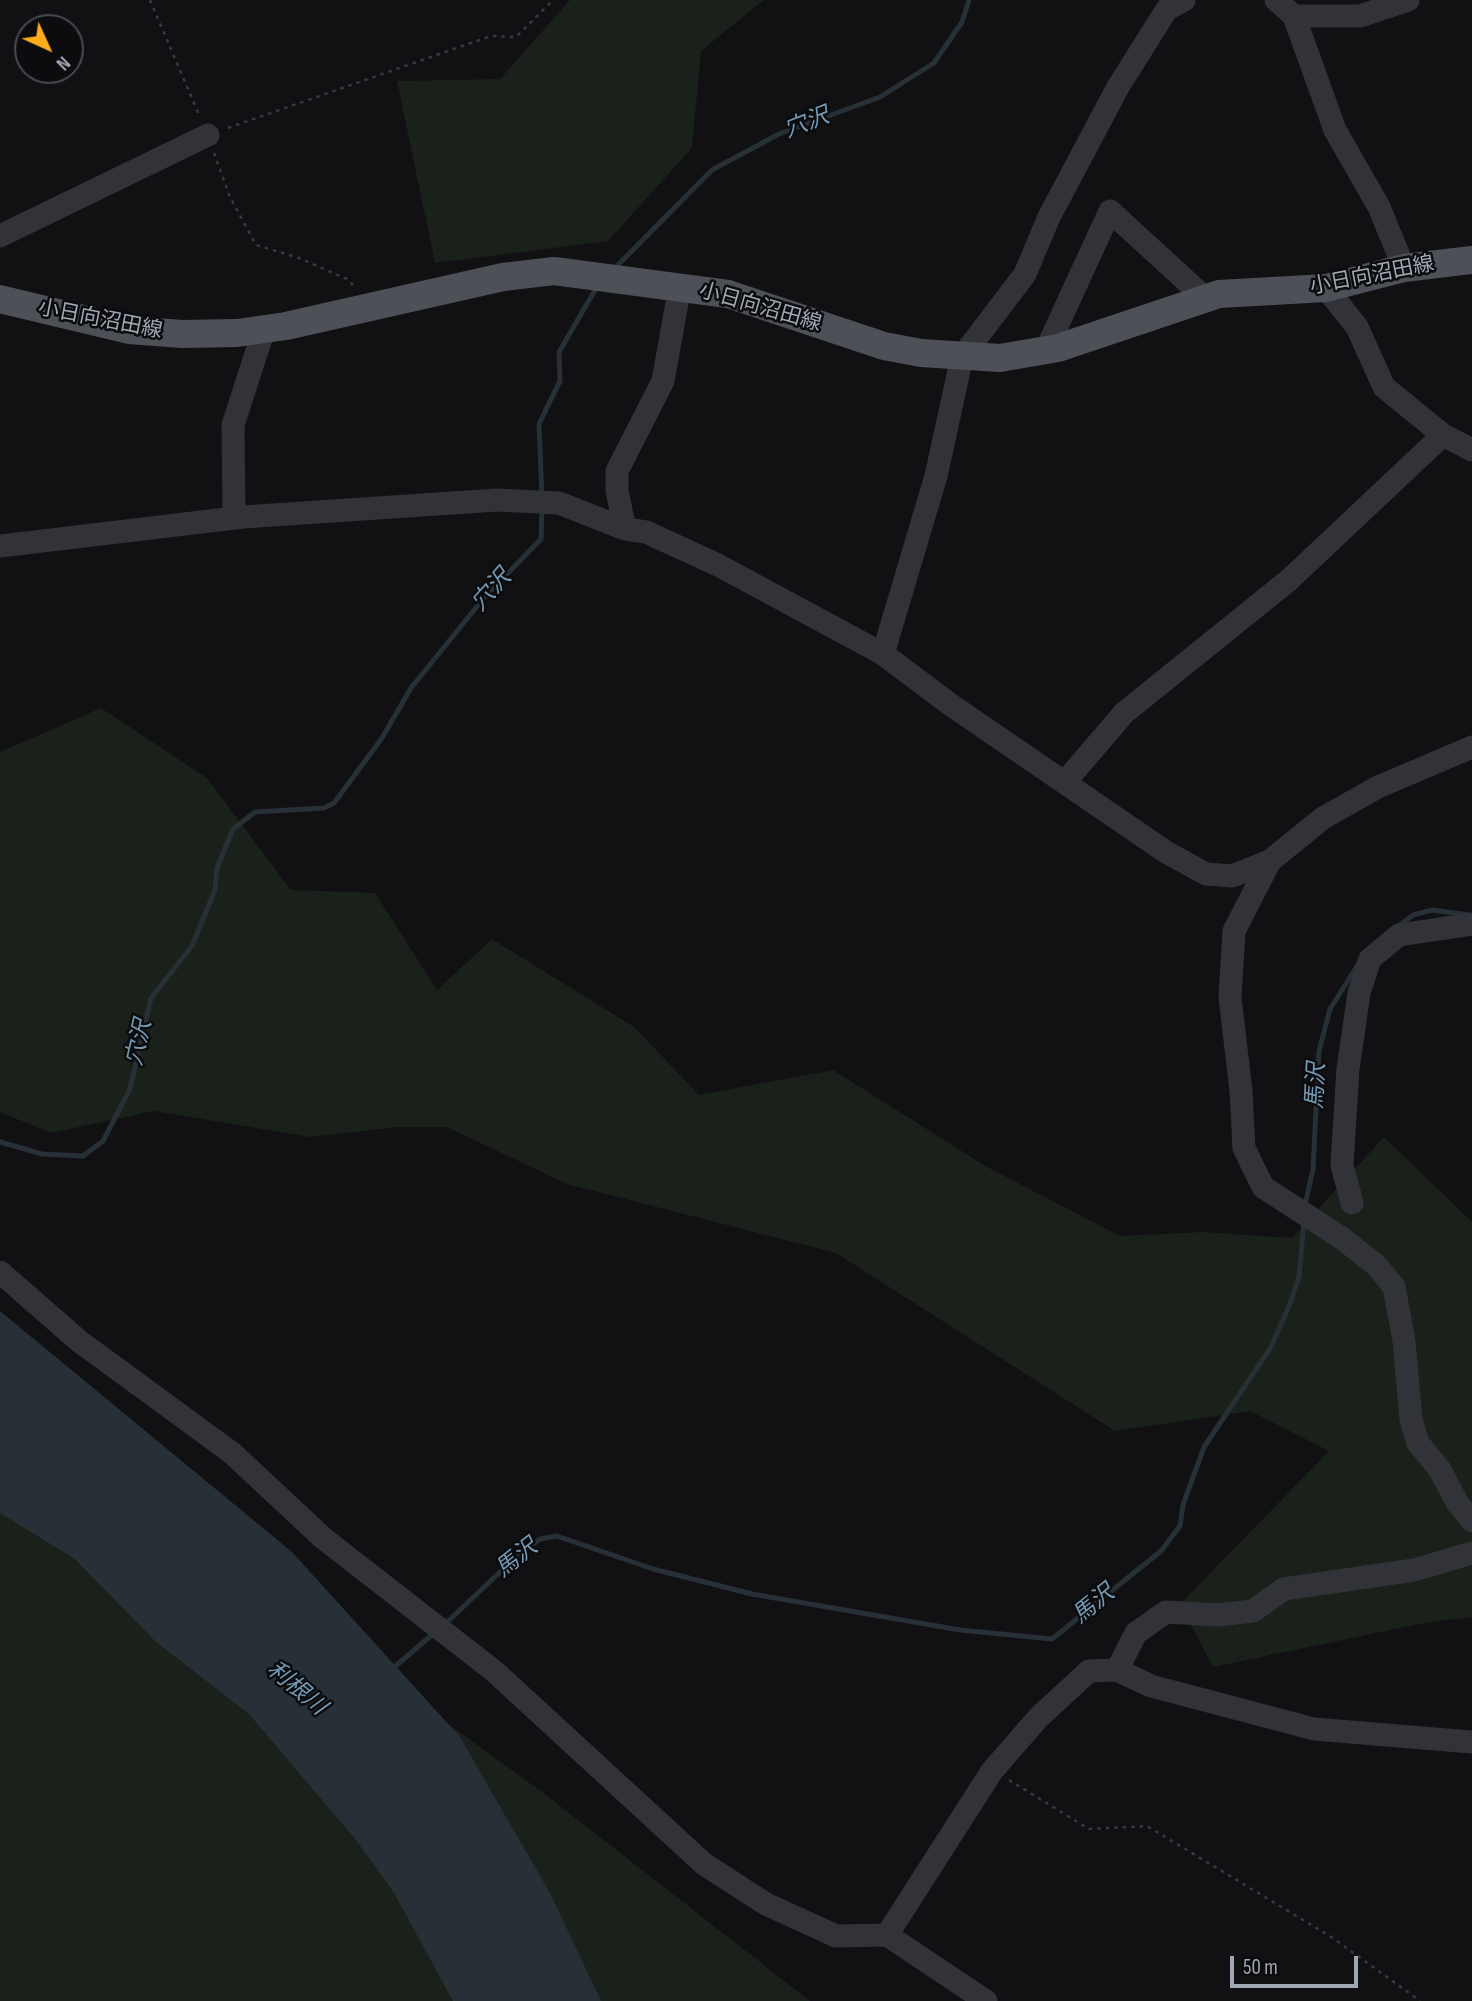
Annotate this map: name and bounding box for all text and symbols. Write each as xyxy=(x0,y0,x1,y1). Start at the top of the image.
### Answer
north arrow xyxy=(14,14,84,84)
text: N xyxy=(51,51,75,75)
water label: 穴沢 xyxy=(781,103,833,145)
street label: 小日向沼田線 xyxy=(1308,252,1436,300)
street label: 小日向沼田線 xyxy=(696,279,824,337)
street label: 小日向沼田線 xyxy=(36,296,164,344)
water label: 穴沢 xyxy=(466,565,518,617)
water label: 穴沢 xyxy=(121,1017,159,1069)
water label: 馬沢 xyxy=(1302,1062,1332,1110)
water label: 馬沢 xyxy=(490,1534,544,1584)
water label: 馬沢 xyxy=(1067,1580,1121,1630)
water label: 利根川 xyxy=(261,1656,331,1722)
scale bar xyxy=(1234,1941,1362,1985)
text: 50 m xyxy=(1243,1955,1278,1980)

